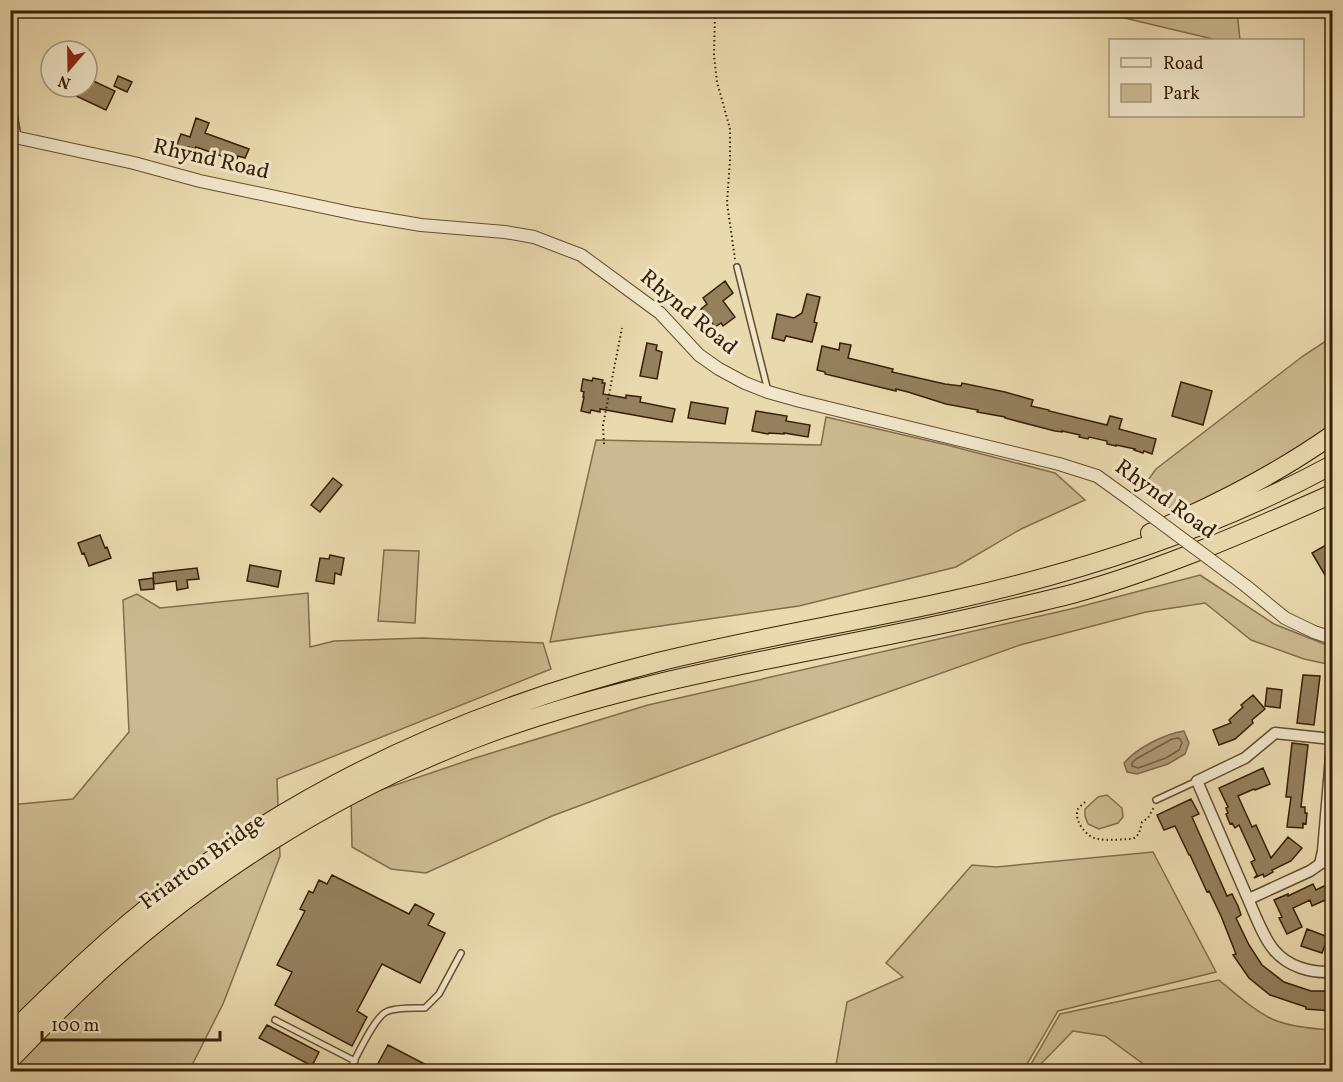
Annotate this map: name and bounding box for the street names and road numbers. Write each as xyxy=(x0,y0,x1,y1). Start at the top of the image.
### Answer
street label: Rhynd Road xyxy=(150,132,272,188)
street label: Rhynd Road xyxy=(633,263,743,363)
street label: Rhynd Road xyxy=(1108,453,1222,547)
street label: Friarton Bridge xyxy=(134,806,272,918)

